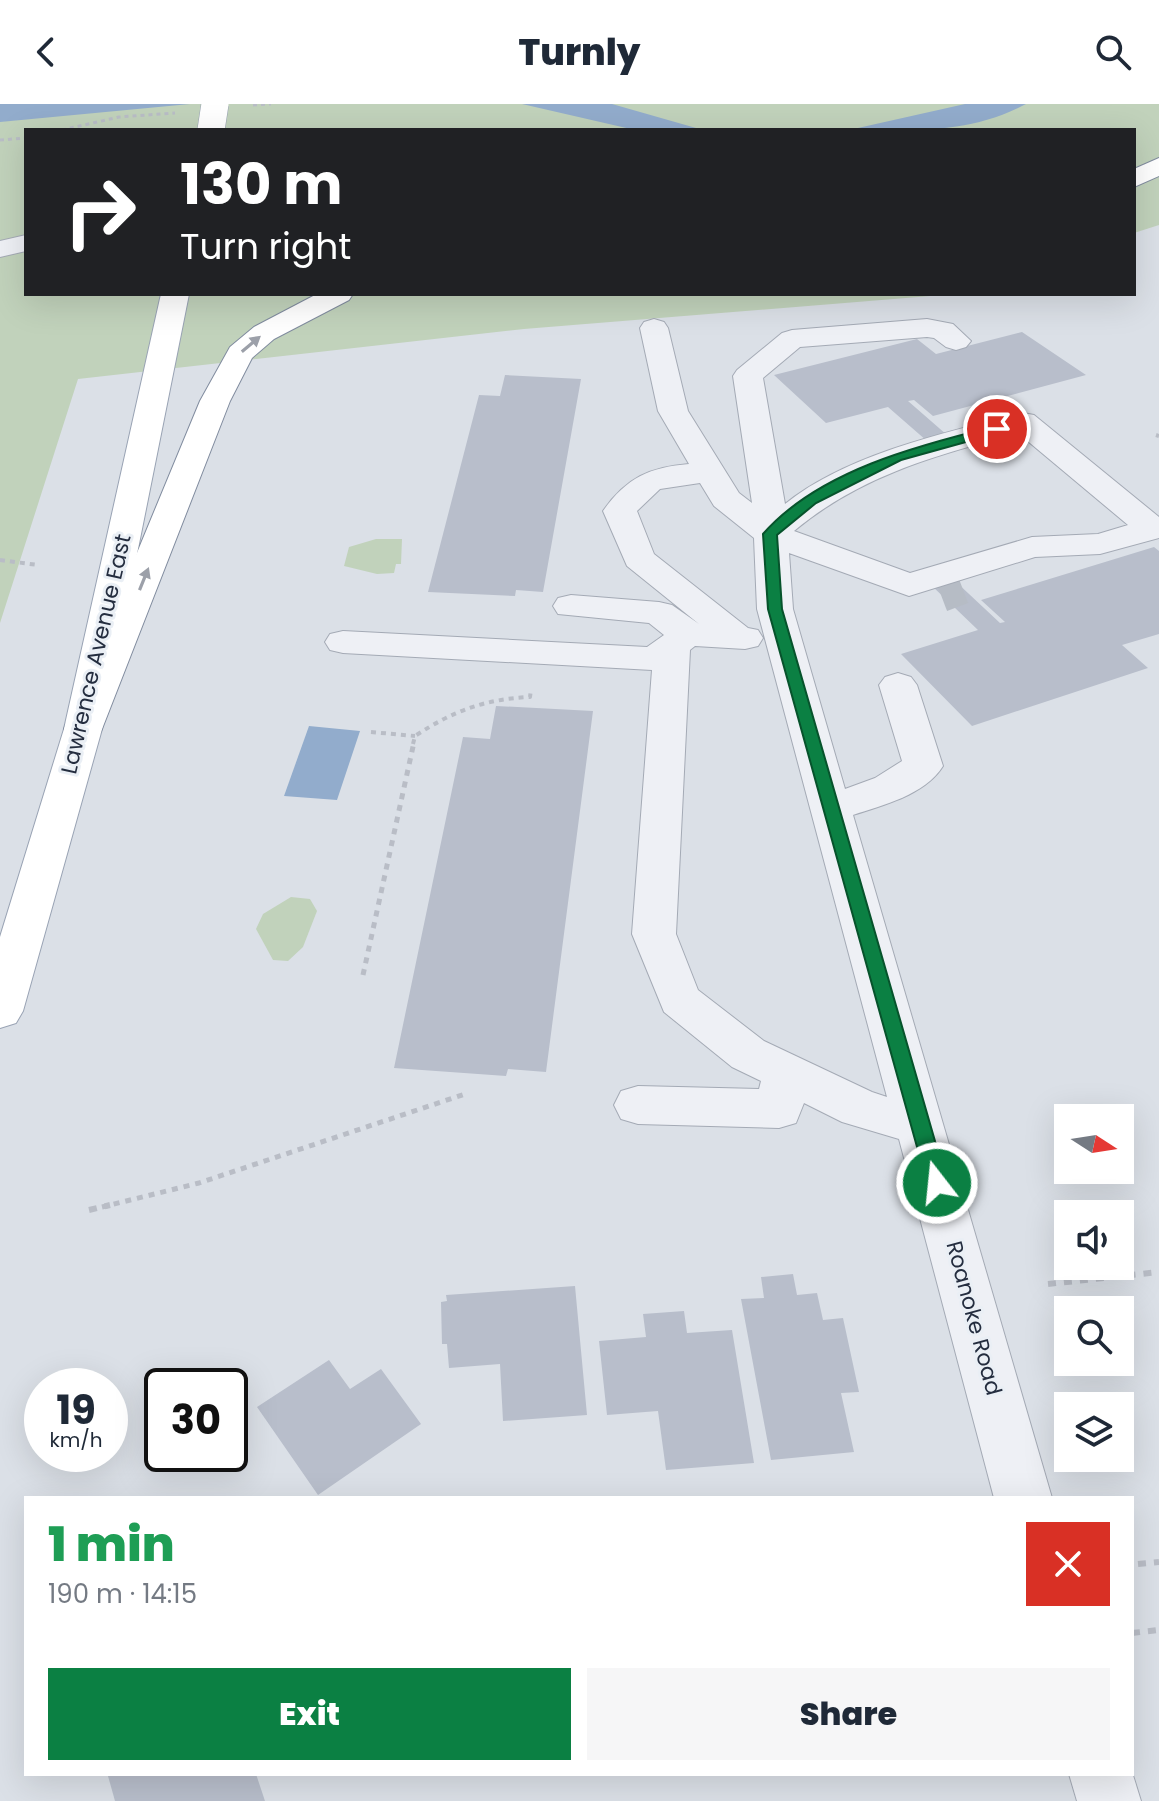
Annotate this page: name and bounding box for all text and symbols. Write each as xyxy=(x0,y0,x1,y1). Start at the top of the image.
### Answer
text: Turnly xyxy=(519,27,640,78)
icon: back xyxy=(24,30,68,74)
icon: search xyxy=(1091,30,1135,74)
text: 130 m xyxy=(180,145,343,224)
icon: right xyxy=(48,160,152,264)
text: Turn right xyxy=(180,221,351,272)
one-way arrow xyxy=(241,336,261,353)
pin xyxy=(963,395,1031,463)
icon: arrive xyxy=(975,407,1019,451)
street label: Lawrence Avenue East xyxy=(53,531,139,777)
one-way arrow xyxy=(138,567,151,591)
north arrow xyxy=(1054,1104,1134,1184)
map controls xyxy=(1054,1104,1134,1472)
position arrow xyxy=(895,1141,979,1225)
button: sound xyxy=(1054,1200,1134,1280)
street label: Roanoke Road xyxy=(939,1237,1009,1399)
button: search xyxy=(1054,1296,1134,1376)
speed limit sign: 30 xyxy=(144,1368,248,1472)
text: 19 xyxy=(56,1382,96,1438)
button: layers xyxy=(1054,1392,1134,1472)
text: km/h xyxy=(49,1426,103,1454)
text: 1 min xyxy=(48,1511,175,1578)
button: close xyxy=(1026,1522,1110,1606)
text: 190 m · 14:15 xyxy=(48,1576,197,1612)
button: Exit xyxy=(48,1668,571,1760)
button: Share xyxy=(587,1668,1110,1760)

